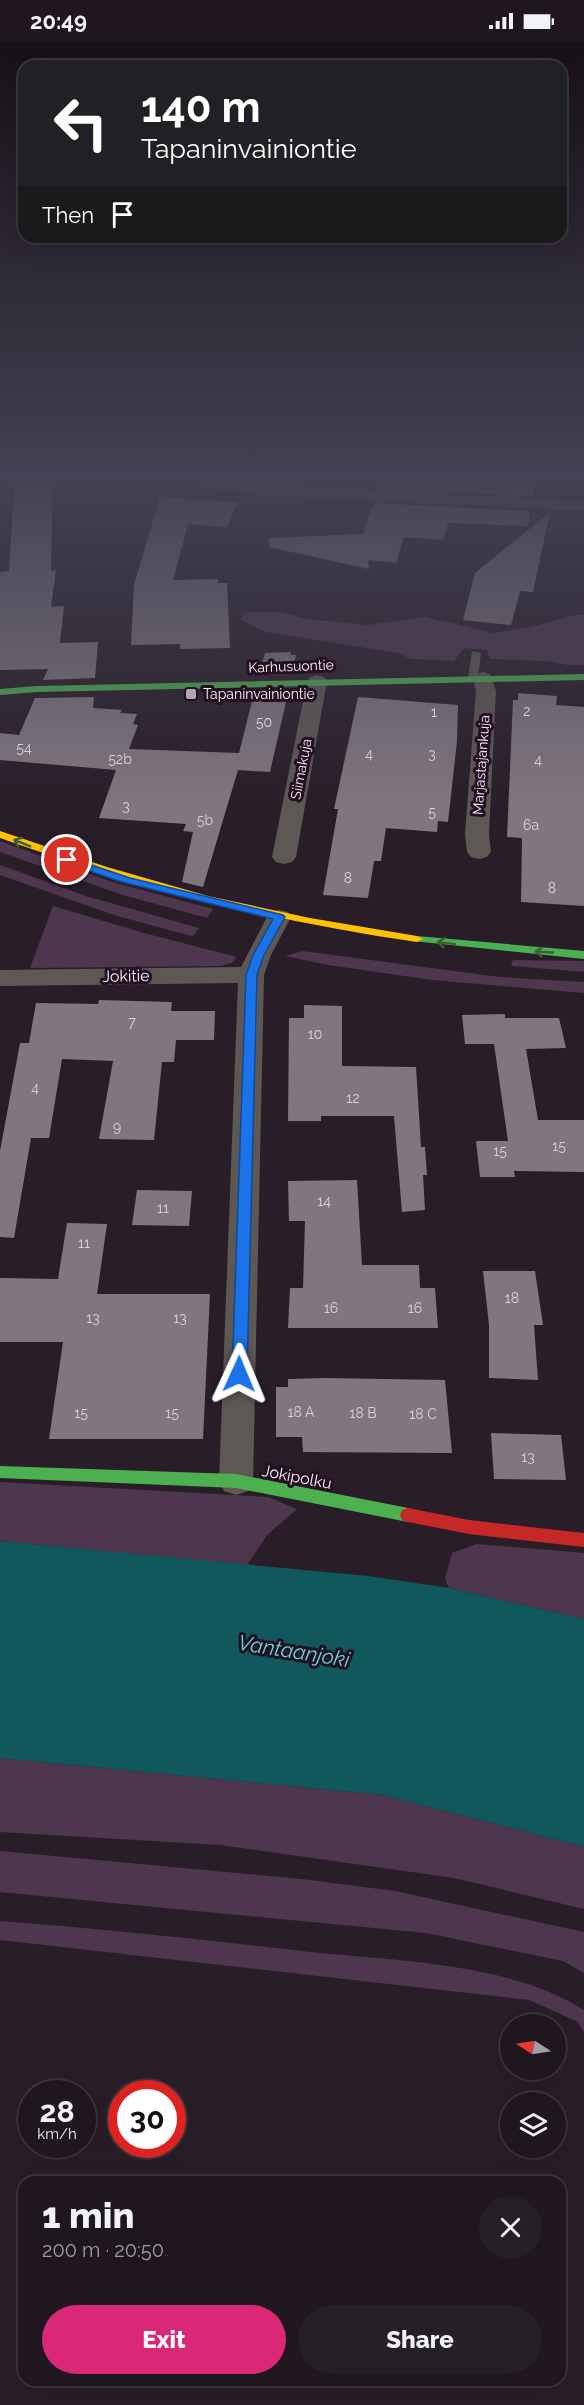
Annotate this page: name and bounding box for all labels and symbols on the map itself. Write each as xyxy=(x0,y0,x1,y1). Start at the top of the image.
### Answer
street label: Karhusuontie xyxy=(248,657,334,675)
place label: Tapaninvainiontie xyxy=(203,686,315,702)
marker: Tapaninvainiontie xyxy=(184,687,198,701)
house number: 2 xyxy=(523,703,531,719)
house number: 1 xyxy=(431,704,437,720)
house number: 50 xyxy=(256,714,272,730)
street label: Marjastajankuja xyxy=(470,715,492,815)
street label: Siimakuja xyxy=(287,737,315,801)
house number: 54 xyxy=(16,740,32,756)
house number: 4 xyxy=(365,746,373,762)
house number: 3 xyxy=(428,746,436,762)
house number: 52b xyxy=(108,751,132,767)
house number: 4 xyxy=(534,752,542,768)
house number: 3 xyxy=(122,798,130,814)
house number: 5 xyxy=(428,804,436,820)
house number: 5b xyxy=(197,812,213,828)
house number: 6a xyxy=(523,817,539,833)
pin xyxy=(41,834,92,885)
one-way arrow xyxy=(13,837,32,848)
house number: 8 xyxy=(344,870,352,886)
house number: 8 xyxy=(548,880,556,896)
one-way arrow xyxy=(437,937,457,948)
one-way arrow xyxy=(535,947,555,958)
street label: Jokitie xyxy=(102,966,150,986)
house number: 7 xyxy=(128,1014,136,1030)
house number: 10 xyxy=(308,1026,322,1042)
house number: 4 xyxy=(31,1080,39,1096)
house number: 12 xyxy=(346,1090,360,1106)
house number: 9 xyxy=(113,1119,121,1135)
house number: 15 xyxy=(552,1138,566,1154)
house number: 15 xyxy=(493,1143,507,1159)
house number: 14 xyxy=(317,1193,331,1209)
house number: 11 xyxy=(157,1200,169,1216)
house number: 11 xyxy=(78,1235,90,1251)
house number: 18 xyxy=(505,1290,519,1306)
house number: 16 xyxy=(324,1300,338,1316)
house number: 16 xyxy=(408,1300,422,1316)
house number: 13 xyxy=(86,1310,100,1326)
house number: 13 xyxy=(173,1310,187,1326)
position arrow xyxy=(207,1342,271,1406)
house number: 18 A xyxy=(288,1404,315,1420)
house number: 15 xyxy=(74,1405,88,1421)
house number: 15 xyxy=(165,1405,179,1421)
house number: 18 B xyxy=(349,1405,377,1421)
house number: 18 C xyxy=(409,1406,437,1422)
house number: 13 xyxy=(521,1449,535,1465)
street label: Jokipolku xyxy=(260,1461,334,1493)
water label: Vantaanjoki xyxy=(237,1630,352,1672)
north arrow xyxy=(500,2014,566,2080)
speed limit sign: 30 xyxy=(108,2080,186,2158)

